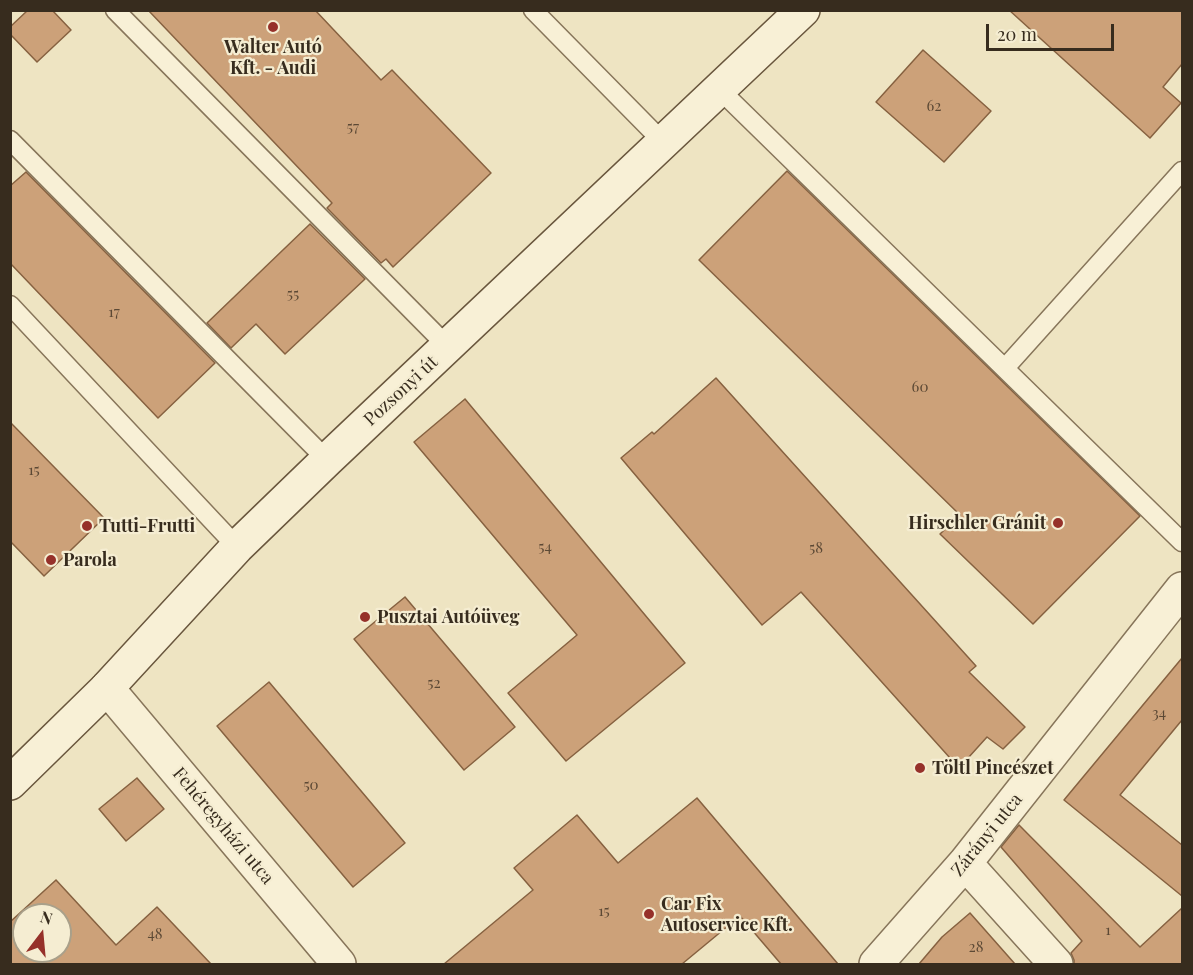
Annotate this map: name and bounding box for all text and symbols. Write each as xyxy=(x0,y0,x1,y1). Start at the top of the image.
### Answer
scale bar xyxy=(989,12,1116,50)
marker: Walter Autó Kft. - Audi xyxy=(266,20,280,34)
text: 20 m xyxy=(997,22,1037,46)
place label: Walter Autó Kft. - Audi xyxy=(224,36,322,78)
house number: 62 xyxy=(927,97,941,115)
house number: 57 xyxy=(347,118,359,136)
house number: 55 xyxy=(287,285,299,303)
house number: 17 xyxy=(108,303,120,321)
street label: Pozsonyi út xyxy=(360,351,442,431)
house number: 60 xyxy=(912,378,928,396)
house number: 15 xyxy=(28,461,40,479)
place label: Hirschler Gránit xyxy=(908,512,1046,534)
place label: Tutti-Frutti xyxy=(99,515,195,537)
marker: Hirschler Gránit xyxy=(1051,516,1065,530)
marker: Tutti-Frutti xyxy=(80,519,94,533)
house number: 54 xyxy=(538,538,552,556)
house number: 58 xyxy=(809,539,823,557)
place label: Parola xyxy=(63,549,117,571)
marker: Parola xyxy=(44,553,58,567)
place label: Pusztai Autóüveg xyxy=(377,606,519,628)
marker: Pusztai Autóüveg xyxy=(358,610,372,624)
house number: 52 xyxy=(427,674,441,692)
house number: 34 xyxy=(1152,704,1166,722)
place label: Töltl Pincészet xyxy=(932,757,1054,779)
marker: Töltl Pincészet xyxy=(913,761,927,775)
street label: Fehéregyházi utca xyxy=(168,763,278,889)
house number: 50 xyxy=(303,776,319,794)
street label: Zárányi utca xyxy=(947,789,1027,881)
place label: Car Fix Autoservice Kft. xyxy=(661,893,793,936)
house number: 15 xyxy=(598,902,610,920)
north arrow xyxy=(12,903,72,963)
text: N xyxy=(38,905,55,929)
marker: Car Fix Autoservice Kft. xyxy=(642,907,656,921)
house number: 1 xyxy=(1105,921,1111,939)
house number: 48 xyxy=(147,925,163,943)
house number: 28 xyxy=(969,938,983,956)

